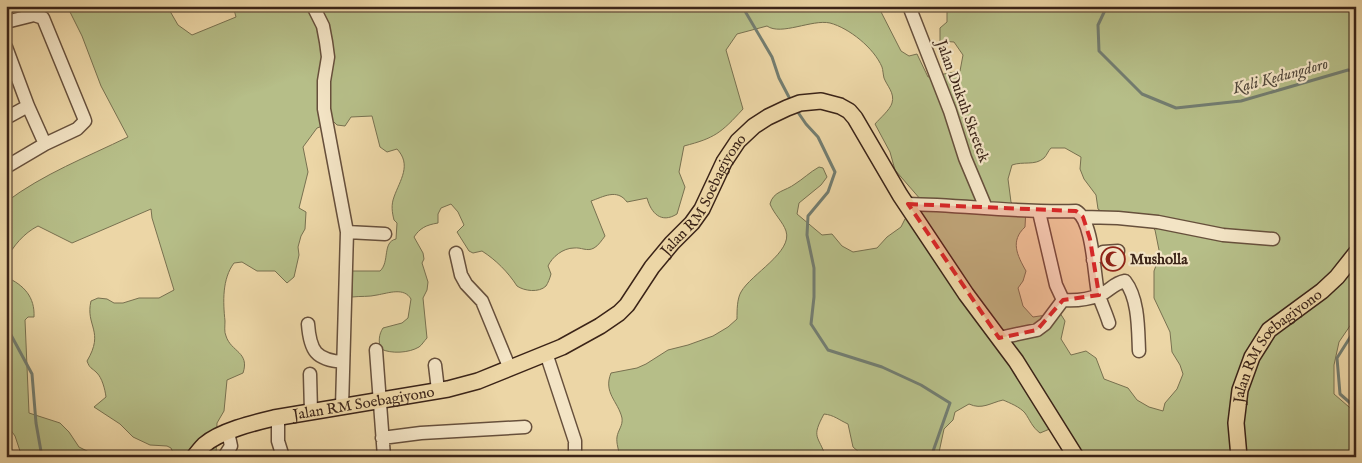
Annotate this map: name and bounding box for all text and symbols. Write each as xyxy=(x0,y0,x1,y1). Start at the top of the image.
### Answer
street label: Jalan Dukuh Skretek xyxy=(931,35,994,166)
water label: Kali Kedungdoro xyxy=(1230,55,1331,100)
street label: Jalan RM Soebagiyono xyxy=(655,129,750,261)
mosque icon: Musholla xyxy=(1100,246,1126,272)
place label: Musholla xyxy=(1130,250,1188,269)
street label: Jalan RM Soebagiyono xyxy=(1229,285,1326,406)
street label: Jalan RM Soebagiyono xyxy=(289,382,436,425)

